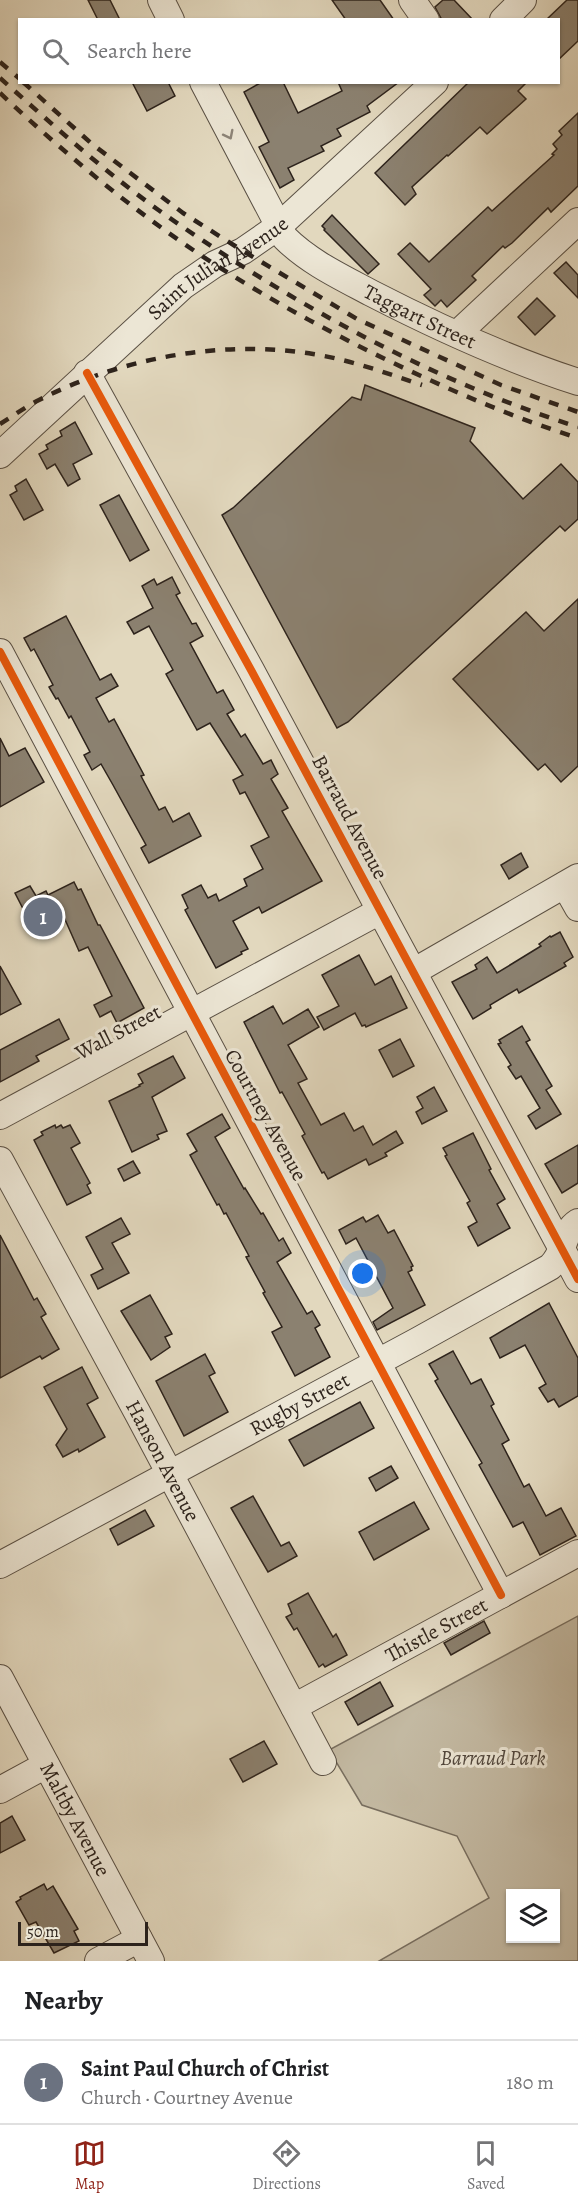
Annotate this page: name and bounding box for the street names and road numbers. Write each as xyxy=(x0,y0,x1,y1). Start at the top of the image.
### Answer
street label: Saint Julian Avenue xyxy=(141,210,295,326)
street label: Taggart Street xyxy=(359,278,481,355)
street label: Barraud Avenue xyxy=(305,750,395,884)
street label: Wall Street xyxy=(69,998,166,1067)
street label: Courtney Avenue xyxy=(218,1044,314,1186)
street label: Rugby Street xyxy=(245,1366,355,1442)
street label: Hanson Avenue xyxy=(119,1395,207,1526)
street label: Thistle Street xyxy=(380,1591,493,1669)
street label: Maltby Avenue xyxy=(33,1757,117,1881)

